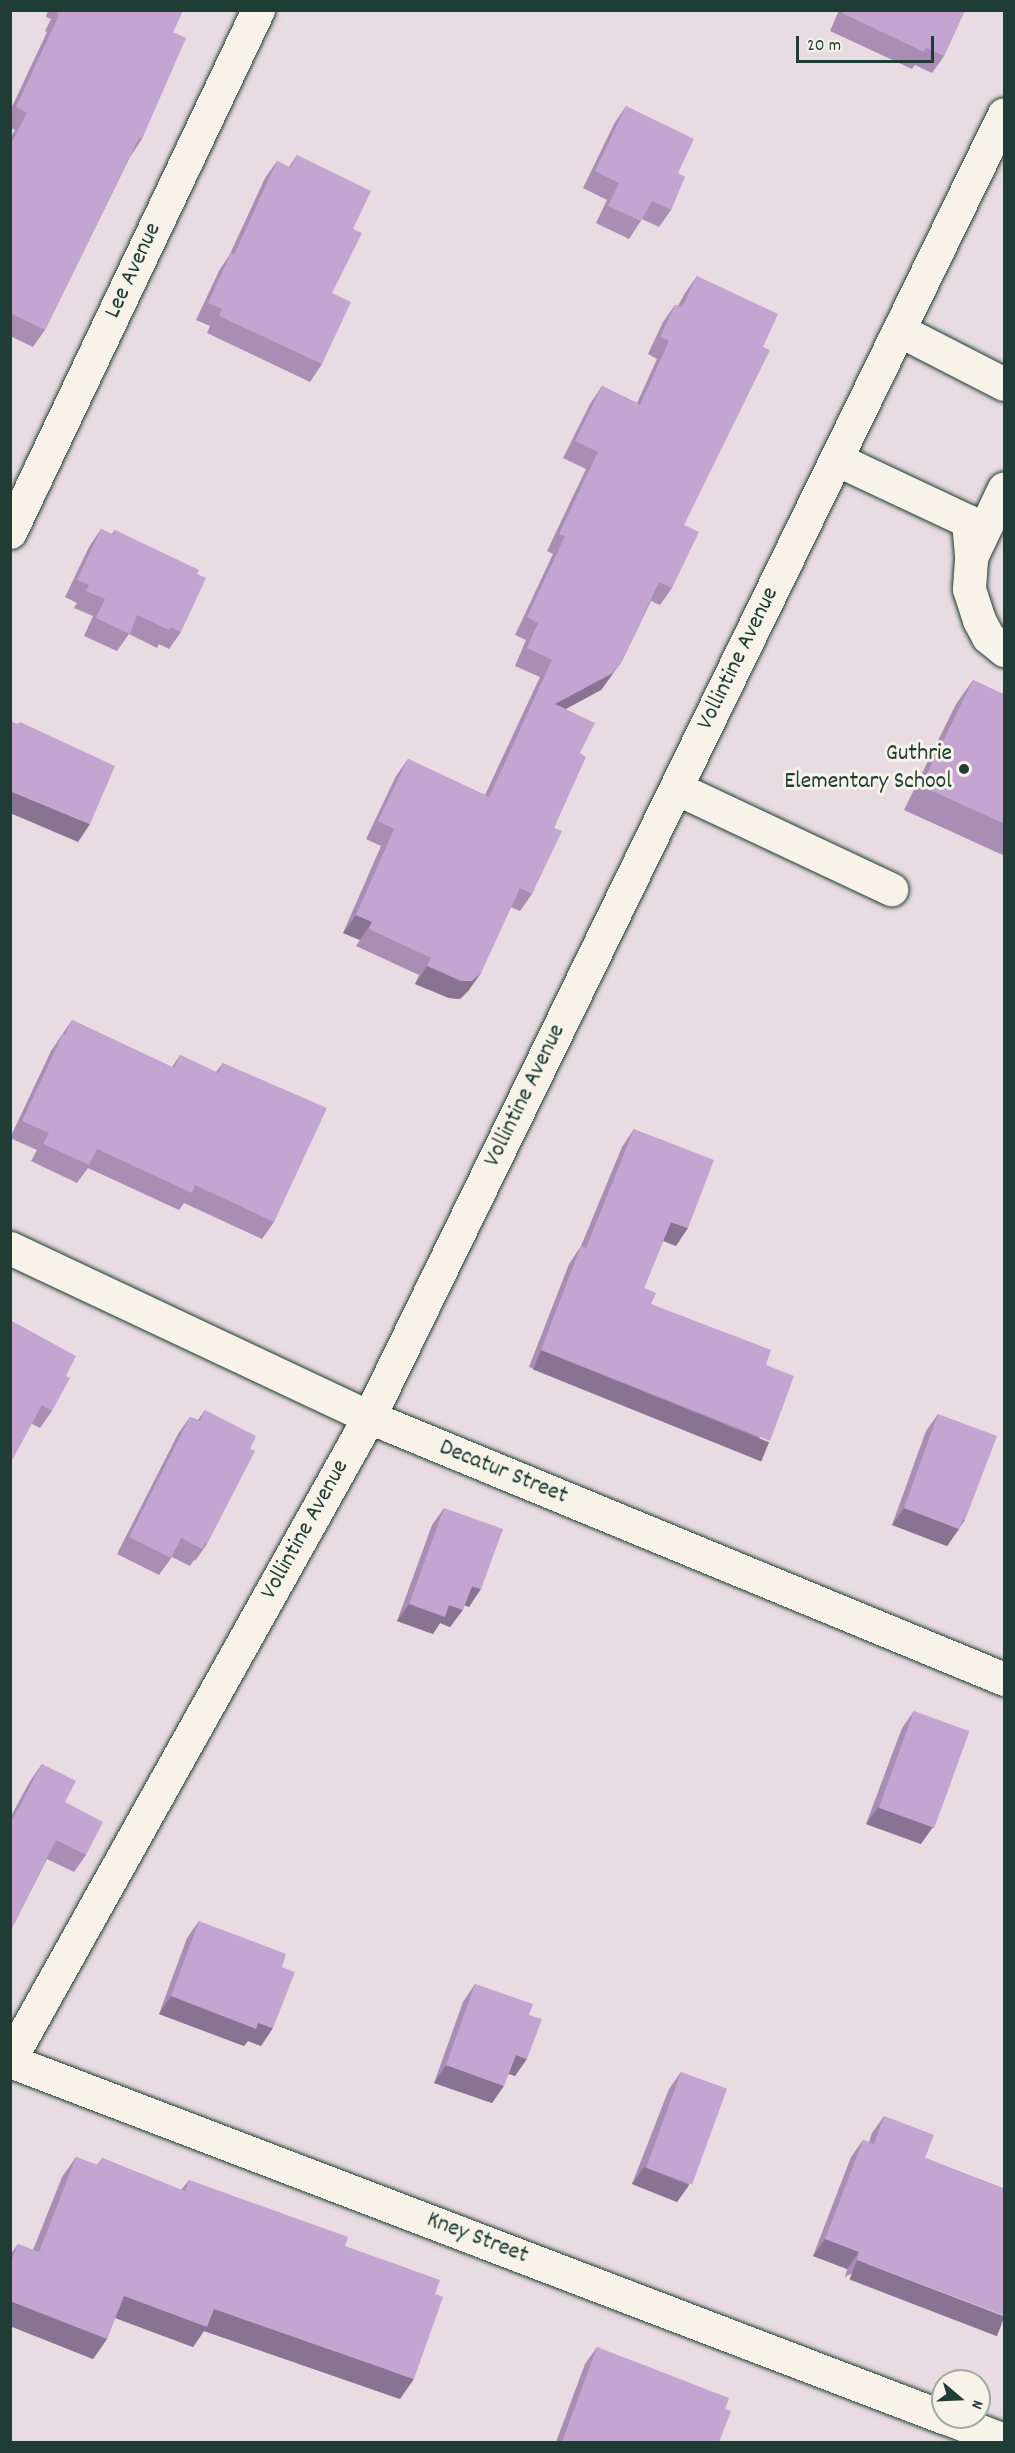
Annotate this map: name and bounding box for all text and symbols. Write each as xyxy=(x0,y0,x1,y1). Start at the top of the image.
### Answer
scale bar xyxy=(799,24,937,62)
text: 20 m xyxy=(807,34,841,59)
street label: Lee Avenue xyxy=(99,219,169,323)
street label: Vollintine Avenue xyxy=(692,583,786,735)
place label: Guthrie Elementary School xyxy=(784,741,952,797)
marker: Guthrie Elementary School xyxy=(957,762,971,776)
street label: Vollintine Avenue xyxy=(479,1020,573,1172)
street label: Decatur Street xyxy=(435,1434,571,1512)
street label: Vollintine Avenue xyxy=(256,1455,356,1605)
street label: Kney Street xyxy=(422,2207,532,2271)
north arrow xyxy=(931,2369,991,2429)
text: N xyxy=(964,2397,989,2412)

